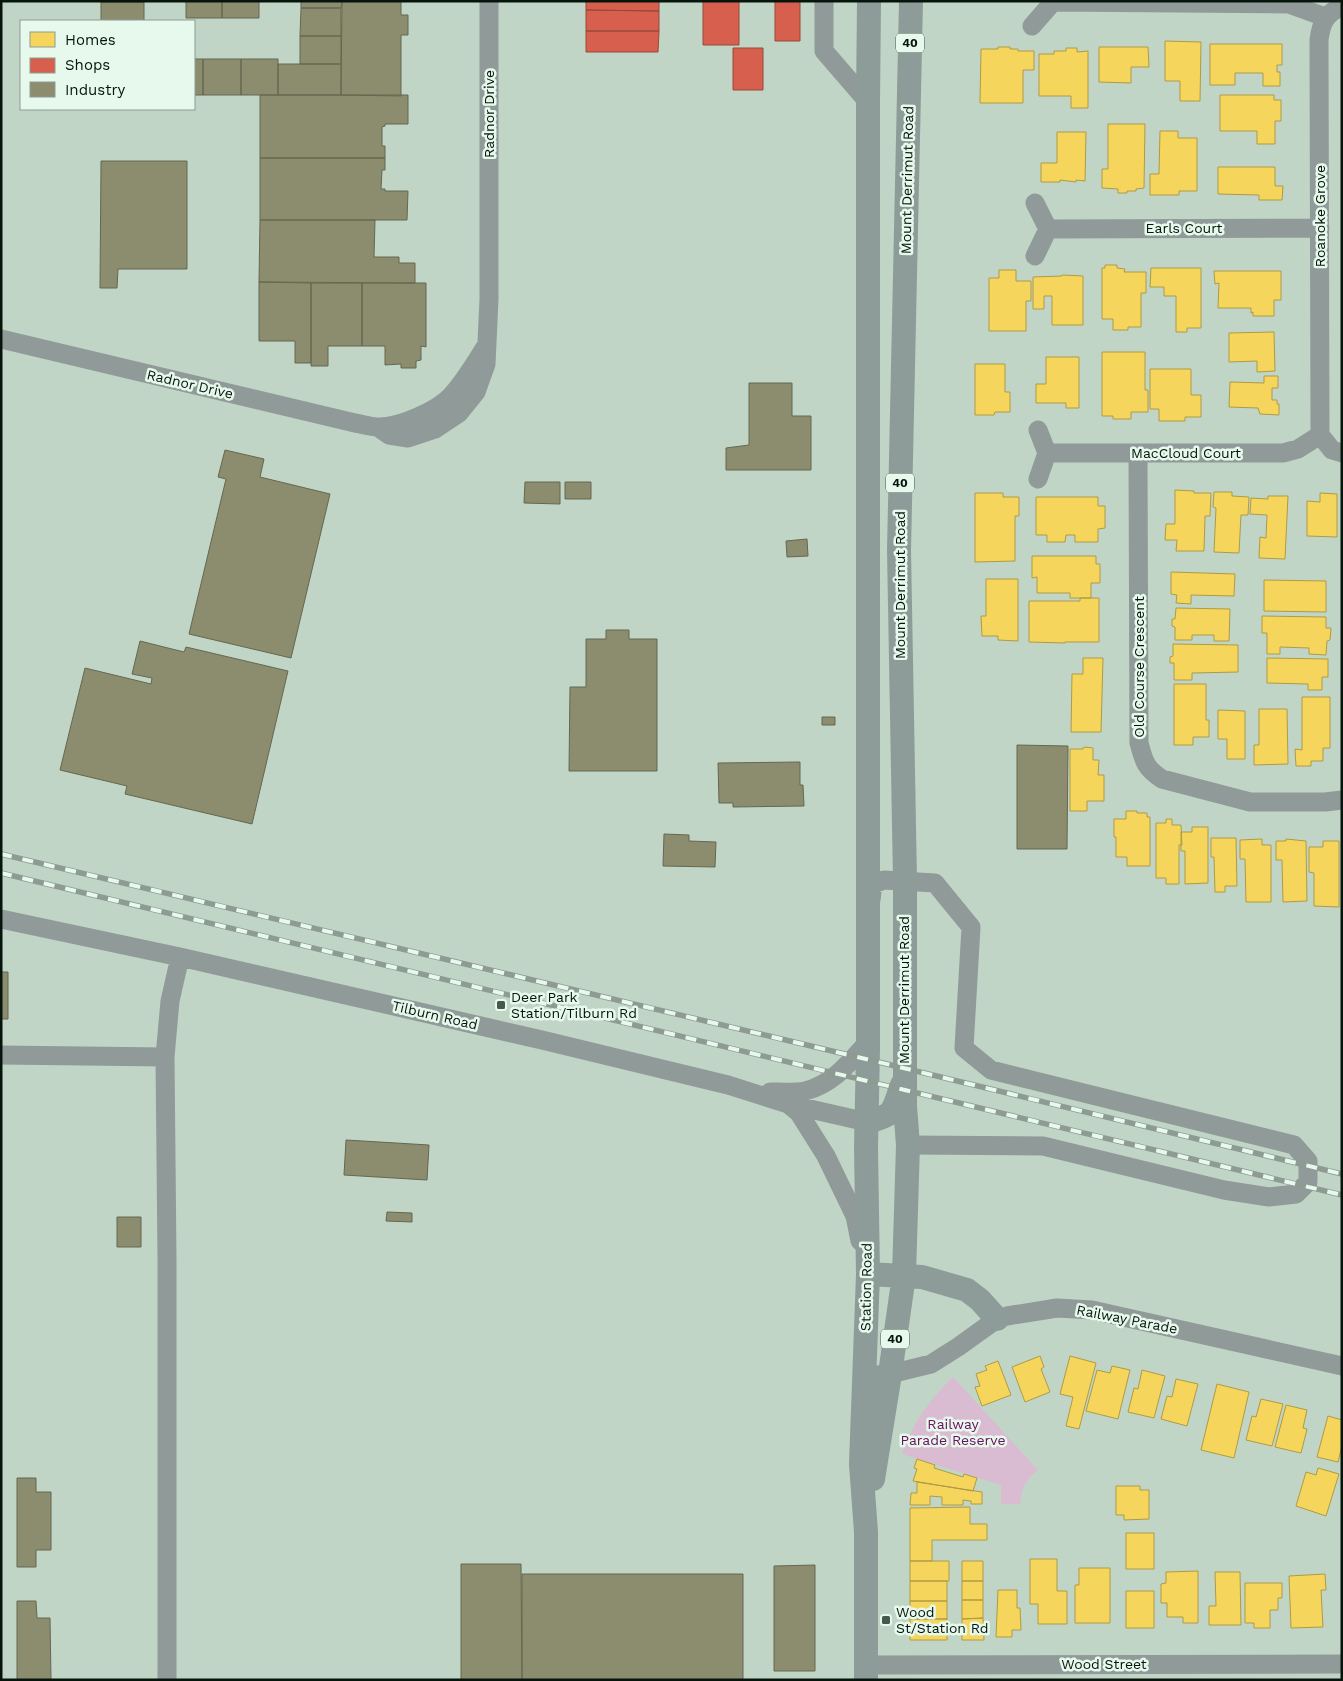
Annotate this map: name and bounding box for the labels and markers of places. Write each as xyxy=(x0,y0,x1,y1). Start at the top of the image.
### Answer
place label: Deer Park Station/Tilburn Rd xyxy=(511,989,637,1021)
marker: Deer Park Station/Tilburn Rd xyxy=(495,999,507,1011)
place label: Wood St/Station Rd xyxy=(896,1604,989,1636)
marker: Wood St/Station Rd xyxy=(880,1614,892,1626)

